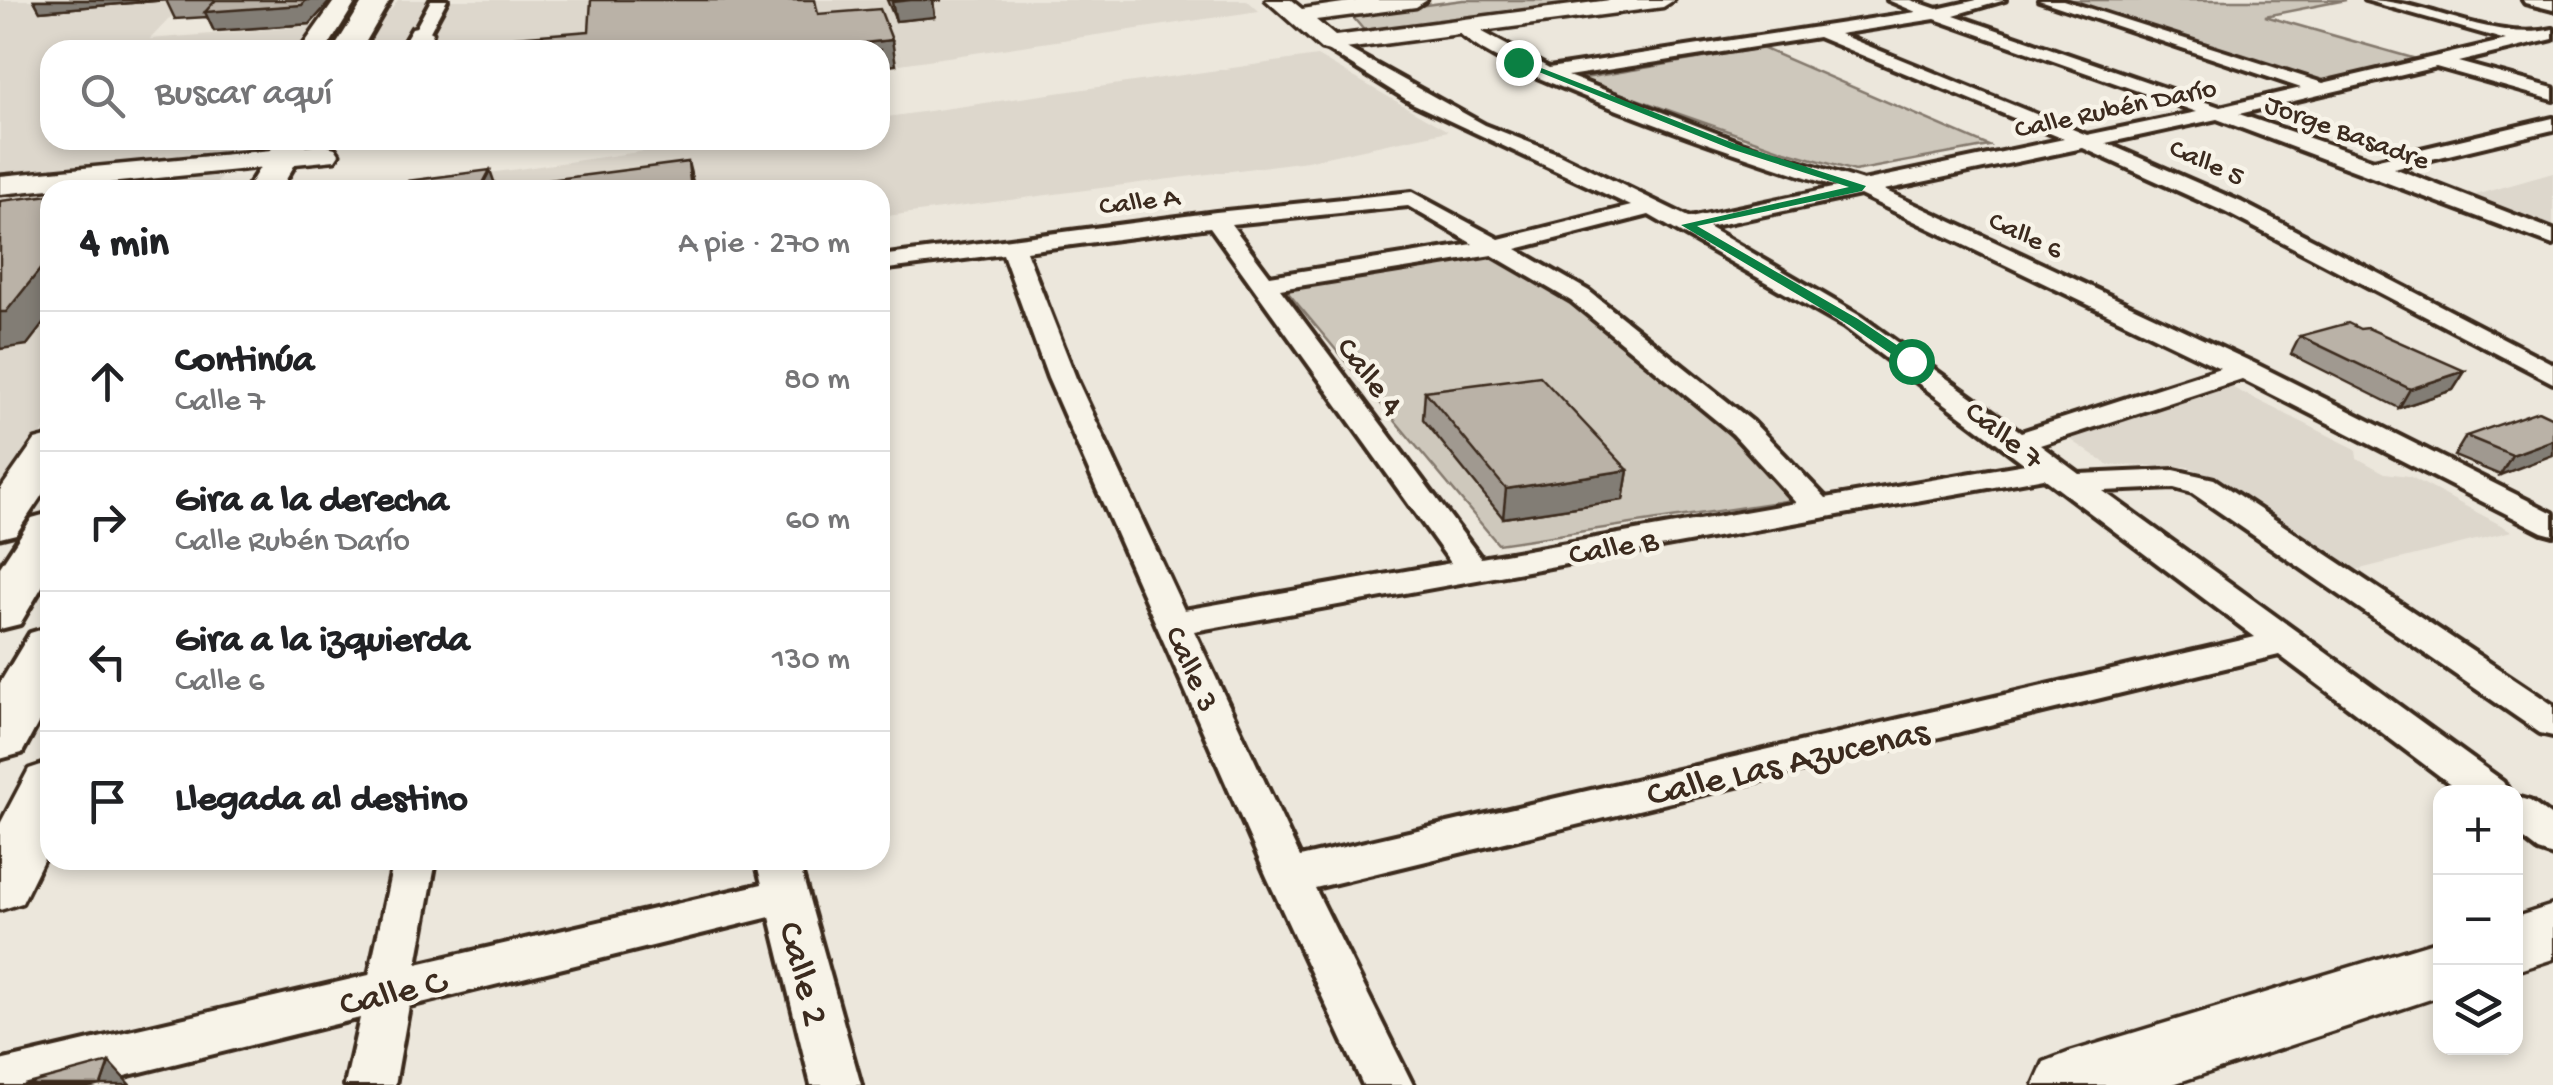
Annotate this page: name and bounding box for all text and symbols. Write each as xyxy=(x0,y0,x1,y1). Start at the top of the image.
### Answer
search box xyxy=(40,40,890,150)
route end xyxy=(1496,40,1542,86)
icon: search xyxy=(75,68,130,123)
text: Buscar aquí xyxy=(155,73,333,117)
street label: Calle Rubén Darío xyxy=(2012,73,2220,148)
street label: Jorge Basadre xyxy=(2260,89,2434,179)
street label: Calle 5 xyxy=(2163,133,2249,195)
street label: Calle A xyxy=(1098,182,1183,225)
street label: Calle 6 xyxy=(1983,206,2068,269)
text: 4 min xyxy=(80,221,169,270)
text: A pie · 270 m xyxy=(678,226,850,264)
street label: Calle 4 xyxy=(1326,331,1410,425)
route start xyxy=(1889,339,1935,385)
text: Continúa xyxy=(175,340,314,384)
icon: ahead xyxy=(80,354,135,409)
text: 80 m xyxy=(784,362,850,400)
text: Calle 7 xyxy=(175,384,265,422)
street label: Calle 7 xyxy=(1956,394,2051,480)
text: Gira a la derecha xyxy=(175,480,449,524)
icon: right xyxy=(80,494,135,549)
text: 60 m xyxy=(785,502,850,540)
street label: Calle B xyxy=(1566,523,1662,576)
text: Calle Rubén Darío xyxy=(175,524,410,562)
text: Gira a la izquierda xyxy=(175,620,470,664)
street label: Calle 3 xyxy=(1154,621,1225,719)
icon: left xyxy=(80,634,135,689)
text: 130 m xyxy=(772,642,850,680)
text: Calle 6 xyxy=(175,664,265,702)
street label: Calle Las Azucenas xyxy=(1643,712,1934,820)
icon: arrive xyxy=(80,774,135,829)
text: Llegada al destino xyxy=(175,779,468,823)
map controls xyxy=(2433,785,2523,1055)
button: + xyxy=(2433,785,2523,875)
button: − xyxy=(2433,875,2523,965)
street label: Calle 2 xyxy=(765,918,835,1031)
street label: Calle C xyxy=(336,962,453,1029)
button: layers xyxy=(2433,965,2523,1055)

